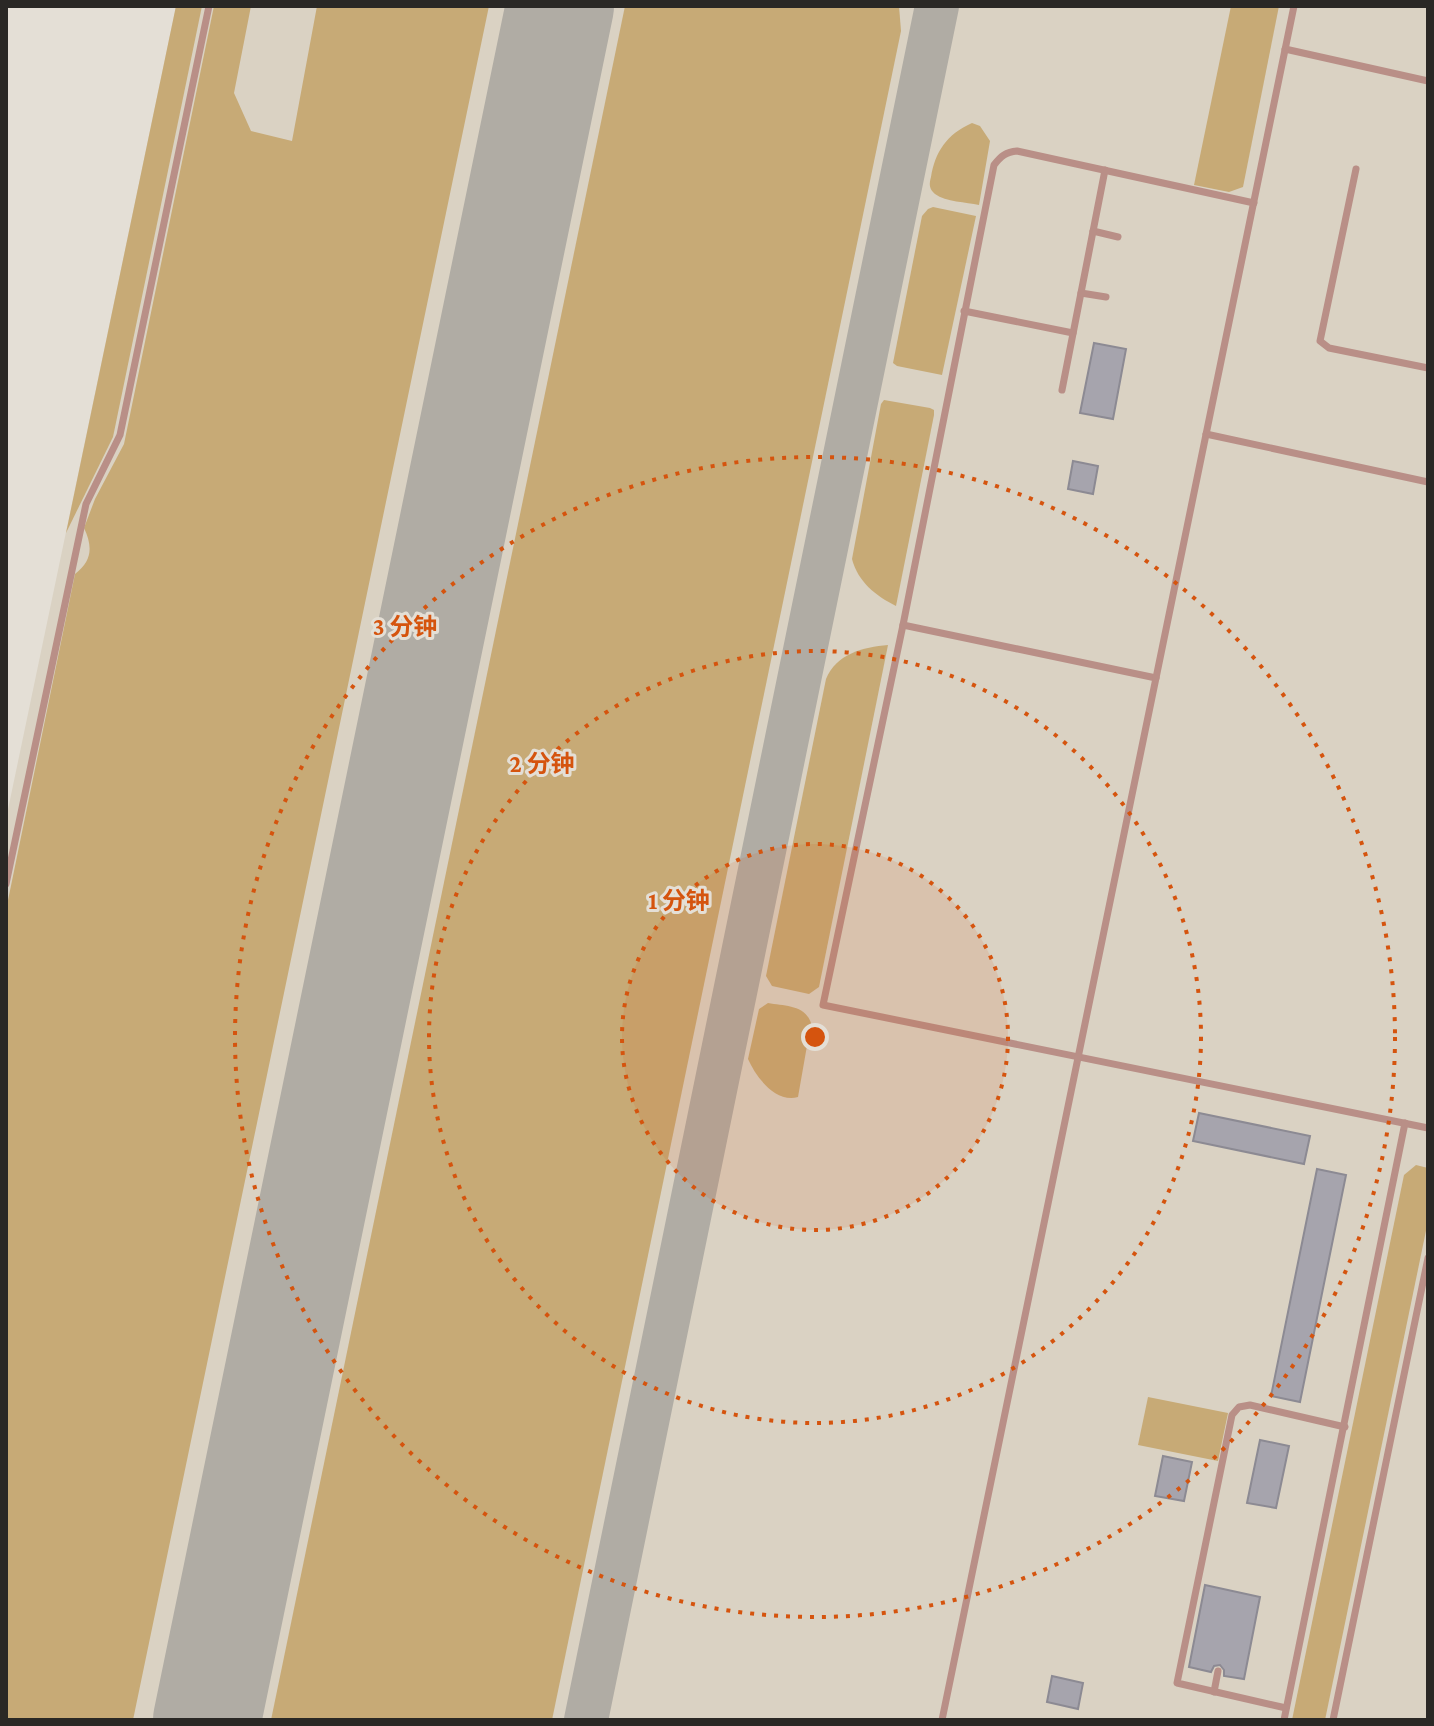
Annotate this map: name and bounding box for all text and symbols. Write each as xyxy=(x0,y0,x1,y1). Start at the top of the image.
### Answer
text: 3 分钟 xyxy=(373,613,437,640)
text: 2 分钟 xyxy=(510,750,574,777)
text: 1 分钟 xyxy=(648,887,710,914)
centre of rings xyxy=(801,1023,829,1051)

